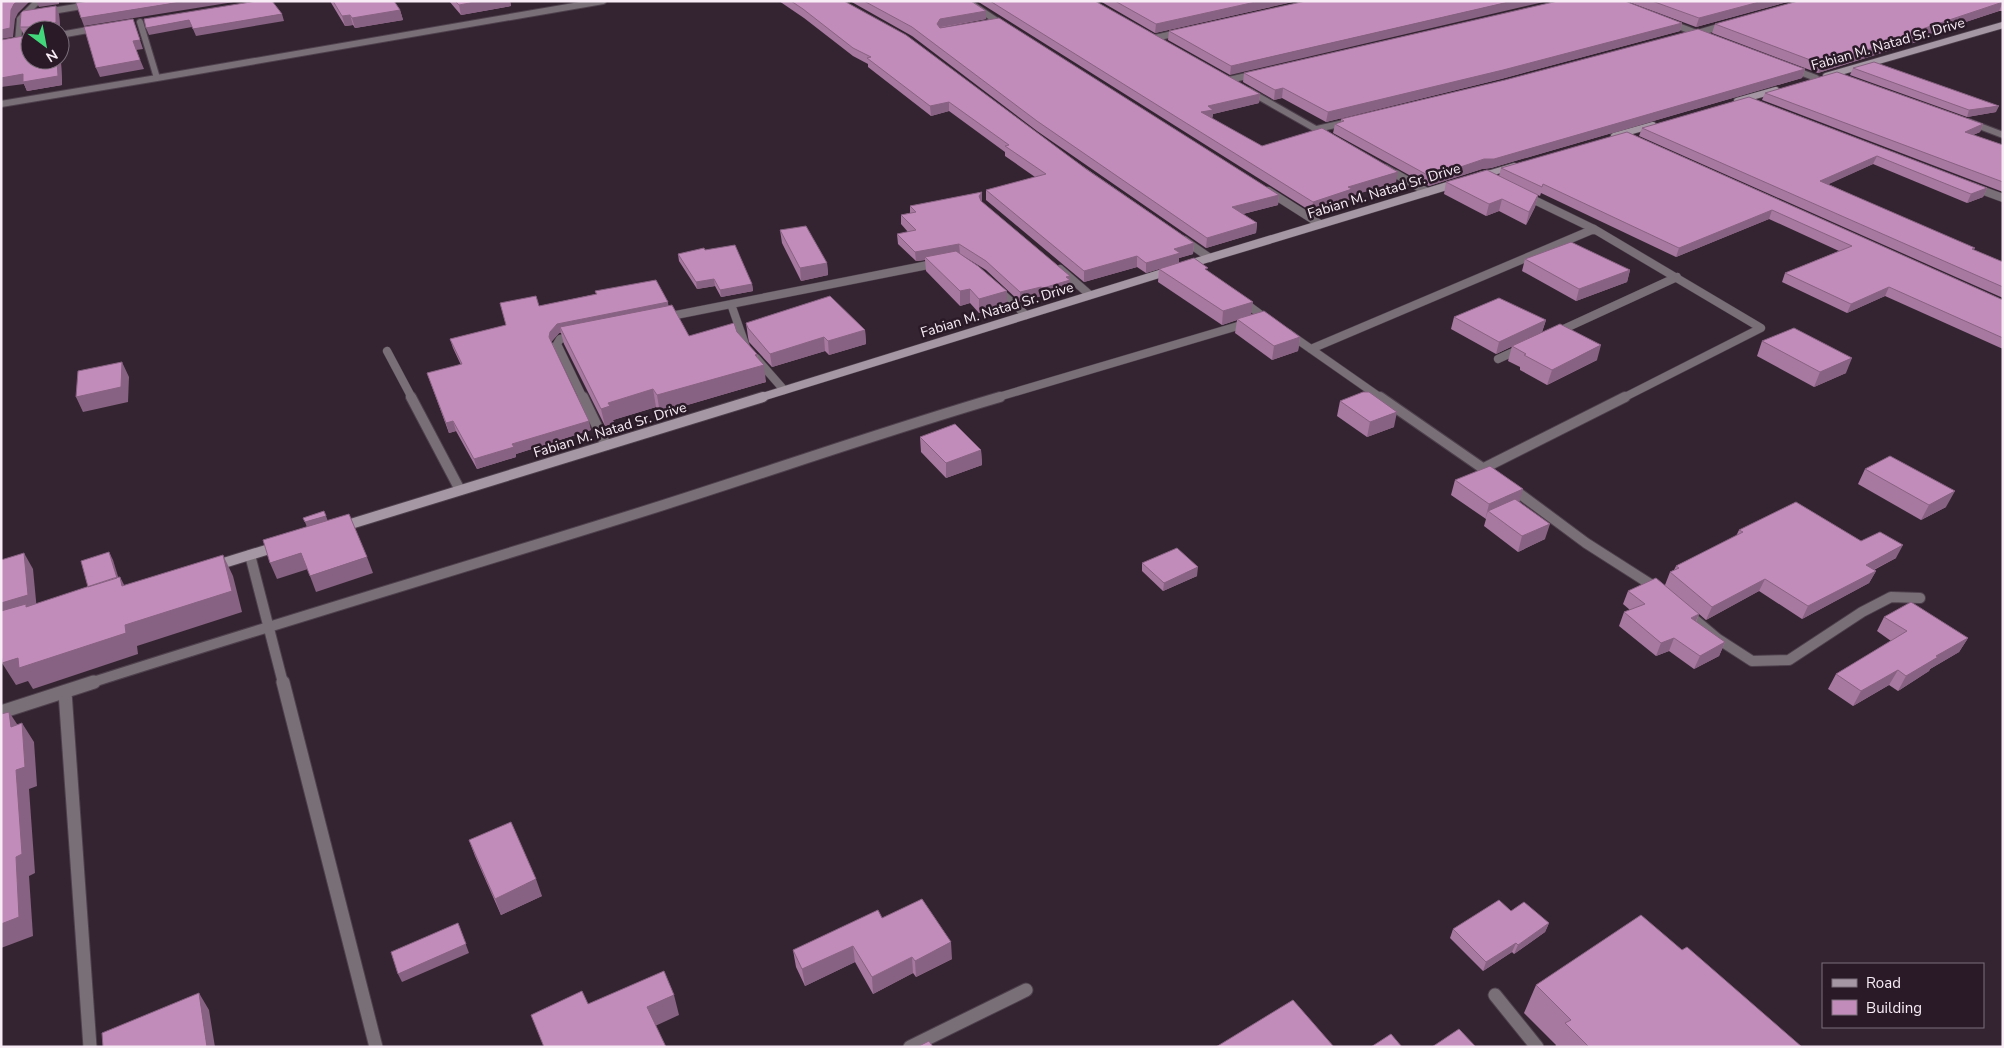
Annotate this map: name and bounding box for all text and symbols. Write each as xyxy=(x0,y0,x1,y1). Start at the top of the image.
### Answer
street label: Fabian M. Natad Sr. Drive xyxy=(1809,13,1967,75)
north arrow xyxy=(20,20,70,70)
text: N xyxy=(42,45,61,66)
street label: Fabian M. Natad Sr. Drive xyxy=(1305,159,1463,223)
street label: Fabian M. Natad Sr. Drive xyxy=(918,278,1076,342)
street label: Fabian M. Natad Sr. Drive xyxy=(531,398,689,462)
legend xyxy=(1822,963,1984,1028)
text: Road xyxy=(1866,973,1901,993)
text: Building xyxy=(1866,998,1922,1018)

